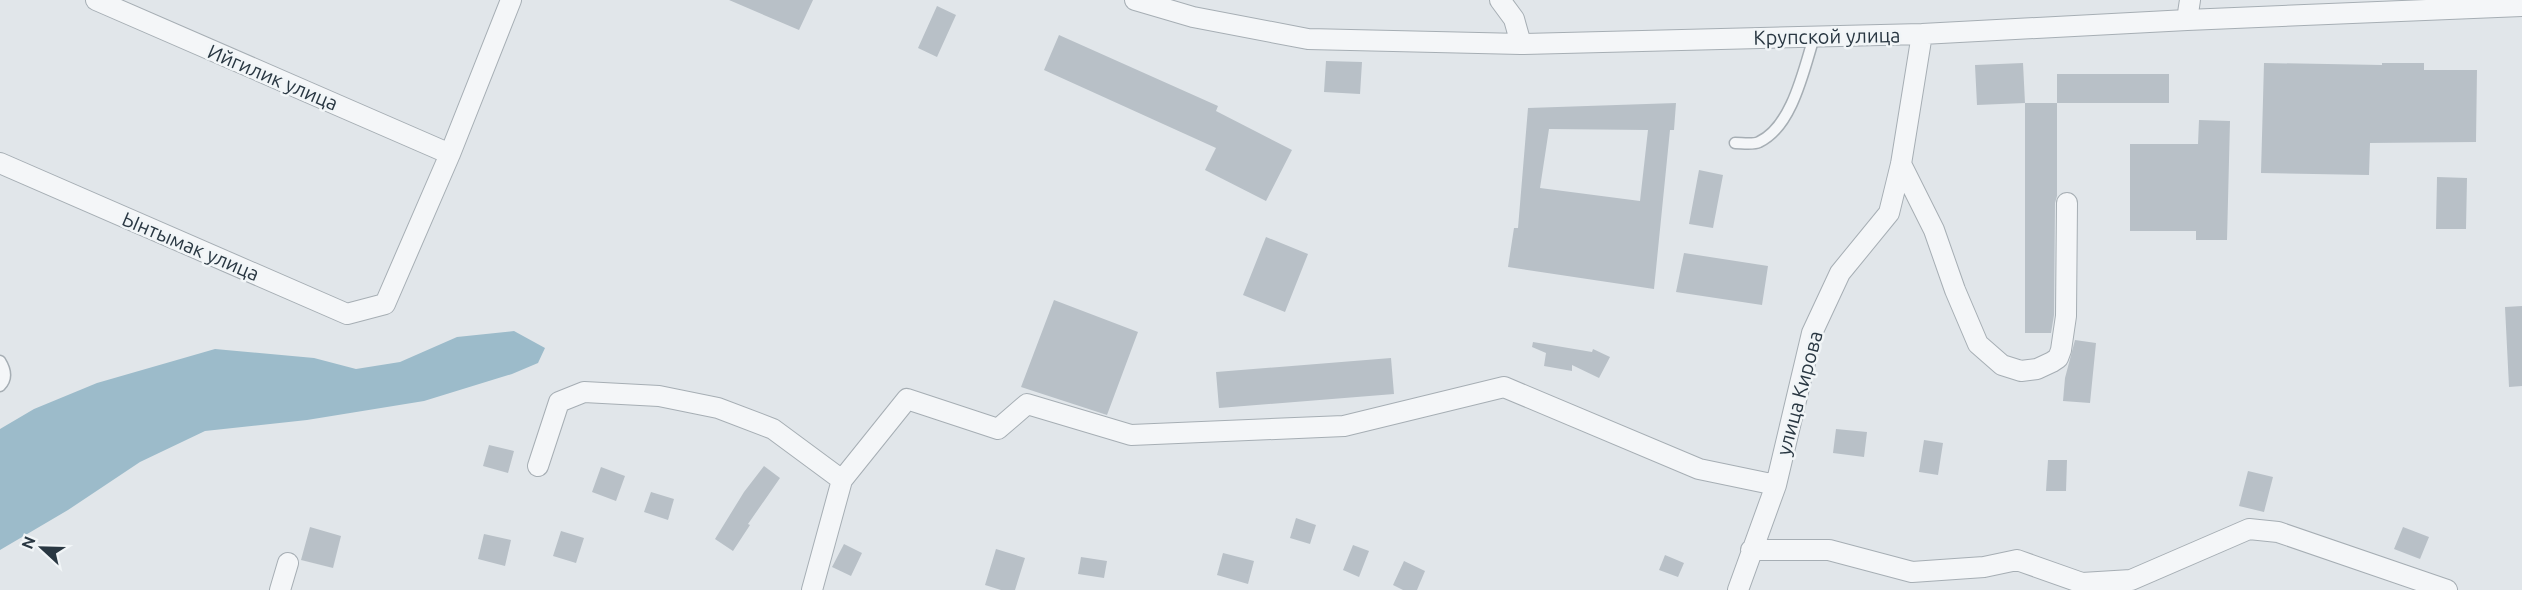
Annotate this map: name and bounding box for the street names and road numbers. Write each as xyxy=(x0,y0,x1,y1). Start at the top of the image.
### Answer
street label: Крупской улица xyxy=(1753,23,1901,49)
street label: Ийгилик улица xyxy=(204,39,342,115)
street label: Ынтымак улица xyxy=(119,207,263,285)
street label: улица Кирова xyxy=(1771,328,1827,458)

